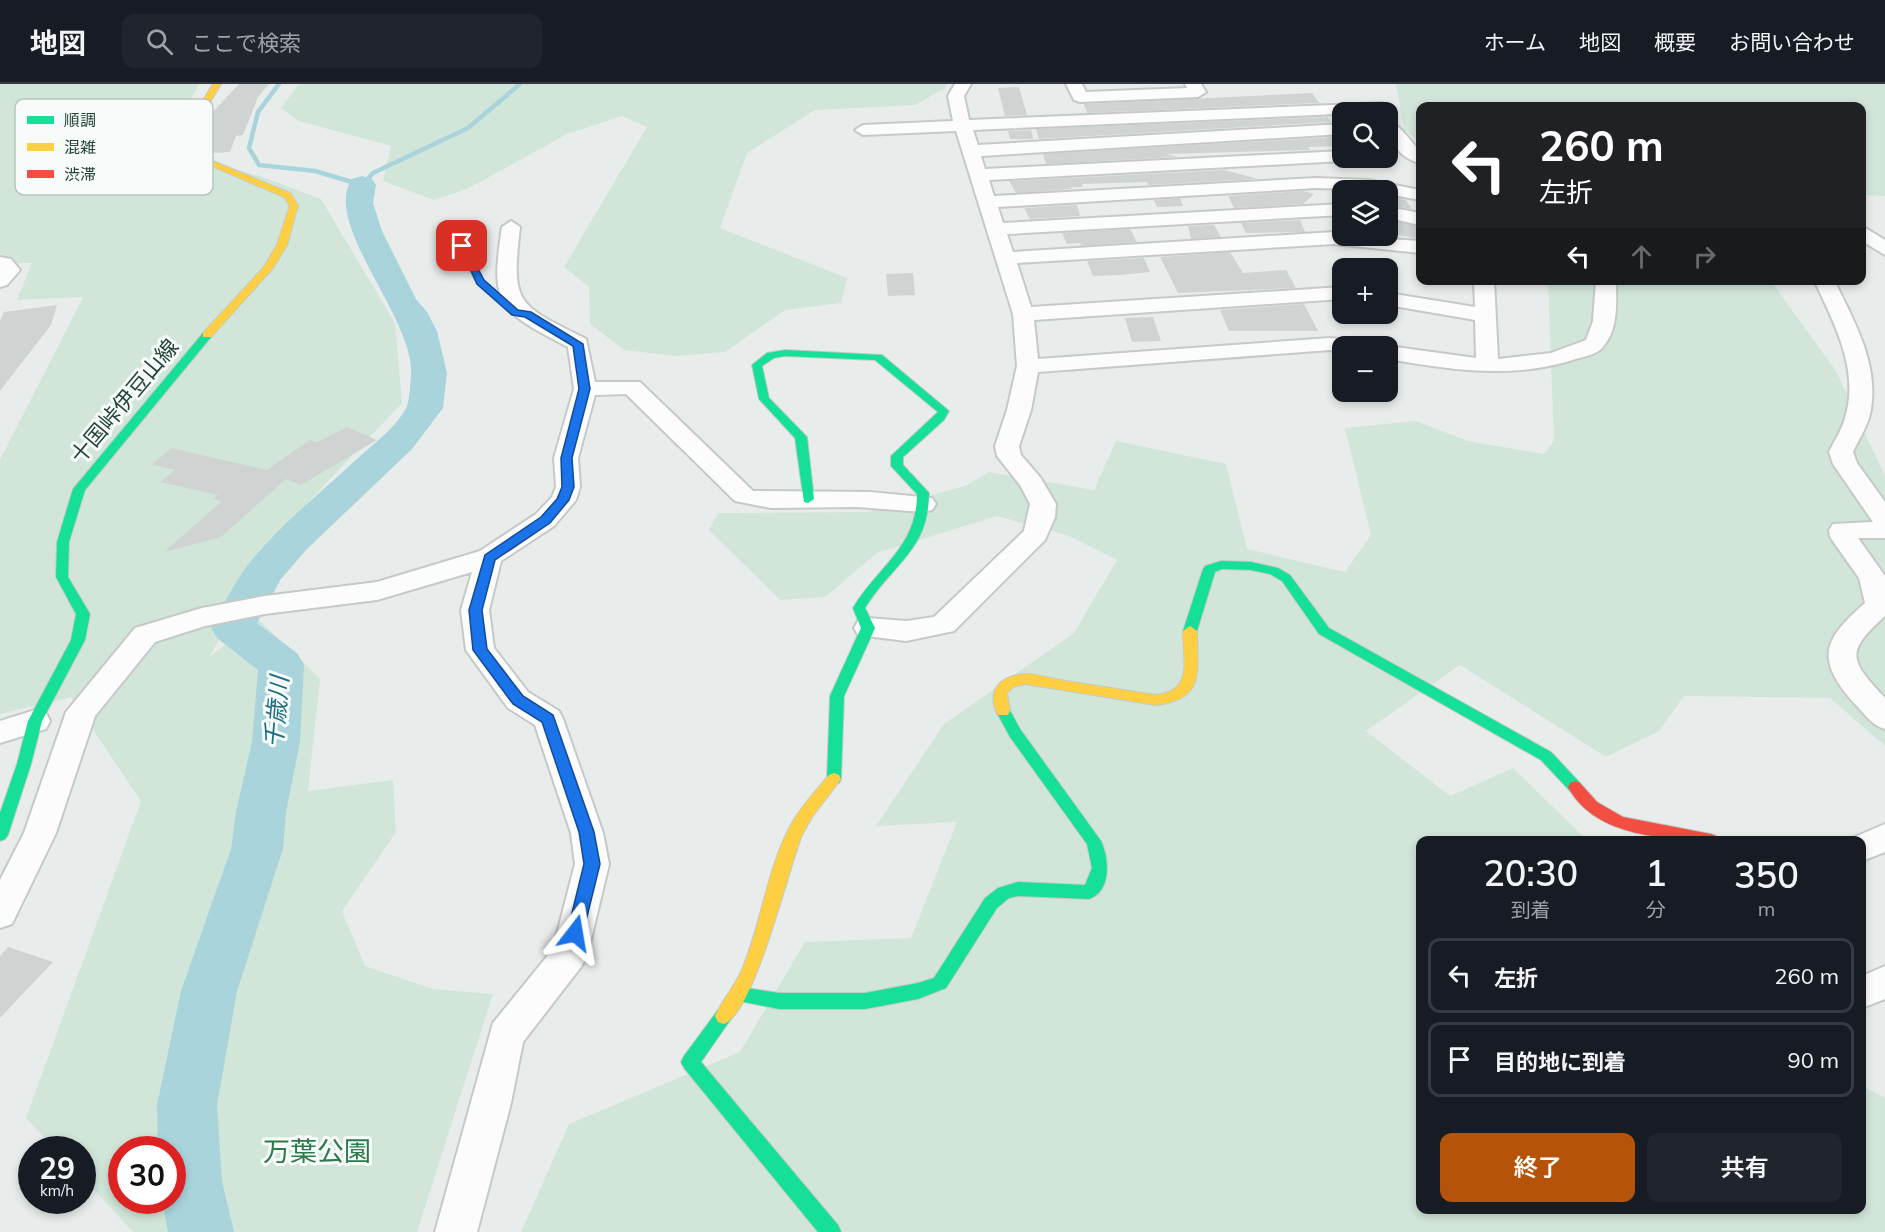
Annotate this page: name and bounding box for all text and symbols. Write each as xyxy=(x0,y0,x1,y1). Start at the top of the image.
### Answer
search box xyxy=(122,14,542,68)
text: 地図 xyxy=(30,25,86,60)
icon: search xyxy=(143,25,176,58)
text: ここで検索 xyxy=(191,29,301,57)
text: ホーム xyxy=(1484,29,1546,55)
text: 地図 xyxy=(1579,29,1621,55)
text: 概要 xyxy=(1654,29,1696,55)
text: お問い合わせ xyxy=(1729,29,1855,55)
legend xyxy=(15,99,213,195)
map controls xyxy=(1332,102,1398,402)
button: search xyxy=(1332,102,1398,168)
text: 順調 xyxy=(64,110,96,130)
text: 260 m xyxy=(1539,119,1664,172)
icon: left xyxy=(1440,126,1518,204)
text: 混雑 xyxy=(64,137,96,157)
text: 渋滞 xyxy=(64,164,96,184)
text: 左折 xyxy=(1539,175,1593,209)
button: layers xyxy=(1332,180,1398,246)
pin xyxy=(436,220,487,271)
icon: arrive xyxy=(445,229,478,262)
icon: left xyxy=(1562,240,1595,273)
icon: ahead xyxy=(1625,240,1658,273)
icon: right xyxy=(1688,240,1721,273)
button: + xyxy=(1332,258,1398,324)
street label: 十国峠伊豆山線 xyxy=(64,333,184,469)
button: − xyxy=(1332,336,1398,402)
water label: 千歳川 xyxy=(258,672,294,749)
text: 20:30 xyxy=(1483,850,1578,895)
text: 1 xyxy=(1645,850,1667,895)
text: 350 xyxy=(1734,852,1799,897)
text: m xyxy=(1758,896,1775,921)
text: 到着 xyxy=(1511,897,1551,922)
text: 分 xyxy=(1646,897,1666,922)
position arrow xyxy=(543,901,607,965)
icon: left xyxy=(1443,959,1476,992)
text: 260 m xyxy=(1774,962,1839,990)
text: 左折 xyxy=(1494,964,1538,992)
icon: arrive xyxy=(1443,1043,1476,1076)
text: 90 m xyxy=(1788,1046,1839,1074)
text: 目的地に到着 xyxy=(1494,1048,1626,1076)
button: 終了 xyxy=(1440,1133,1635,1202)
button: 共有 xyxy=(1647,1133,1842,1202)
park label: 万葉公園 xyxy=(263,1134,371,1168)
speed limit sign: 30 xyxy=(108,1136,186,1214)
text: 29 xyxy=(39,1149,75,1187)
text: km/h xyxy=(40,1181,74,1200)

